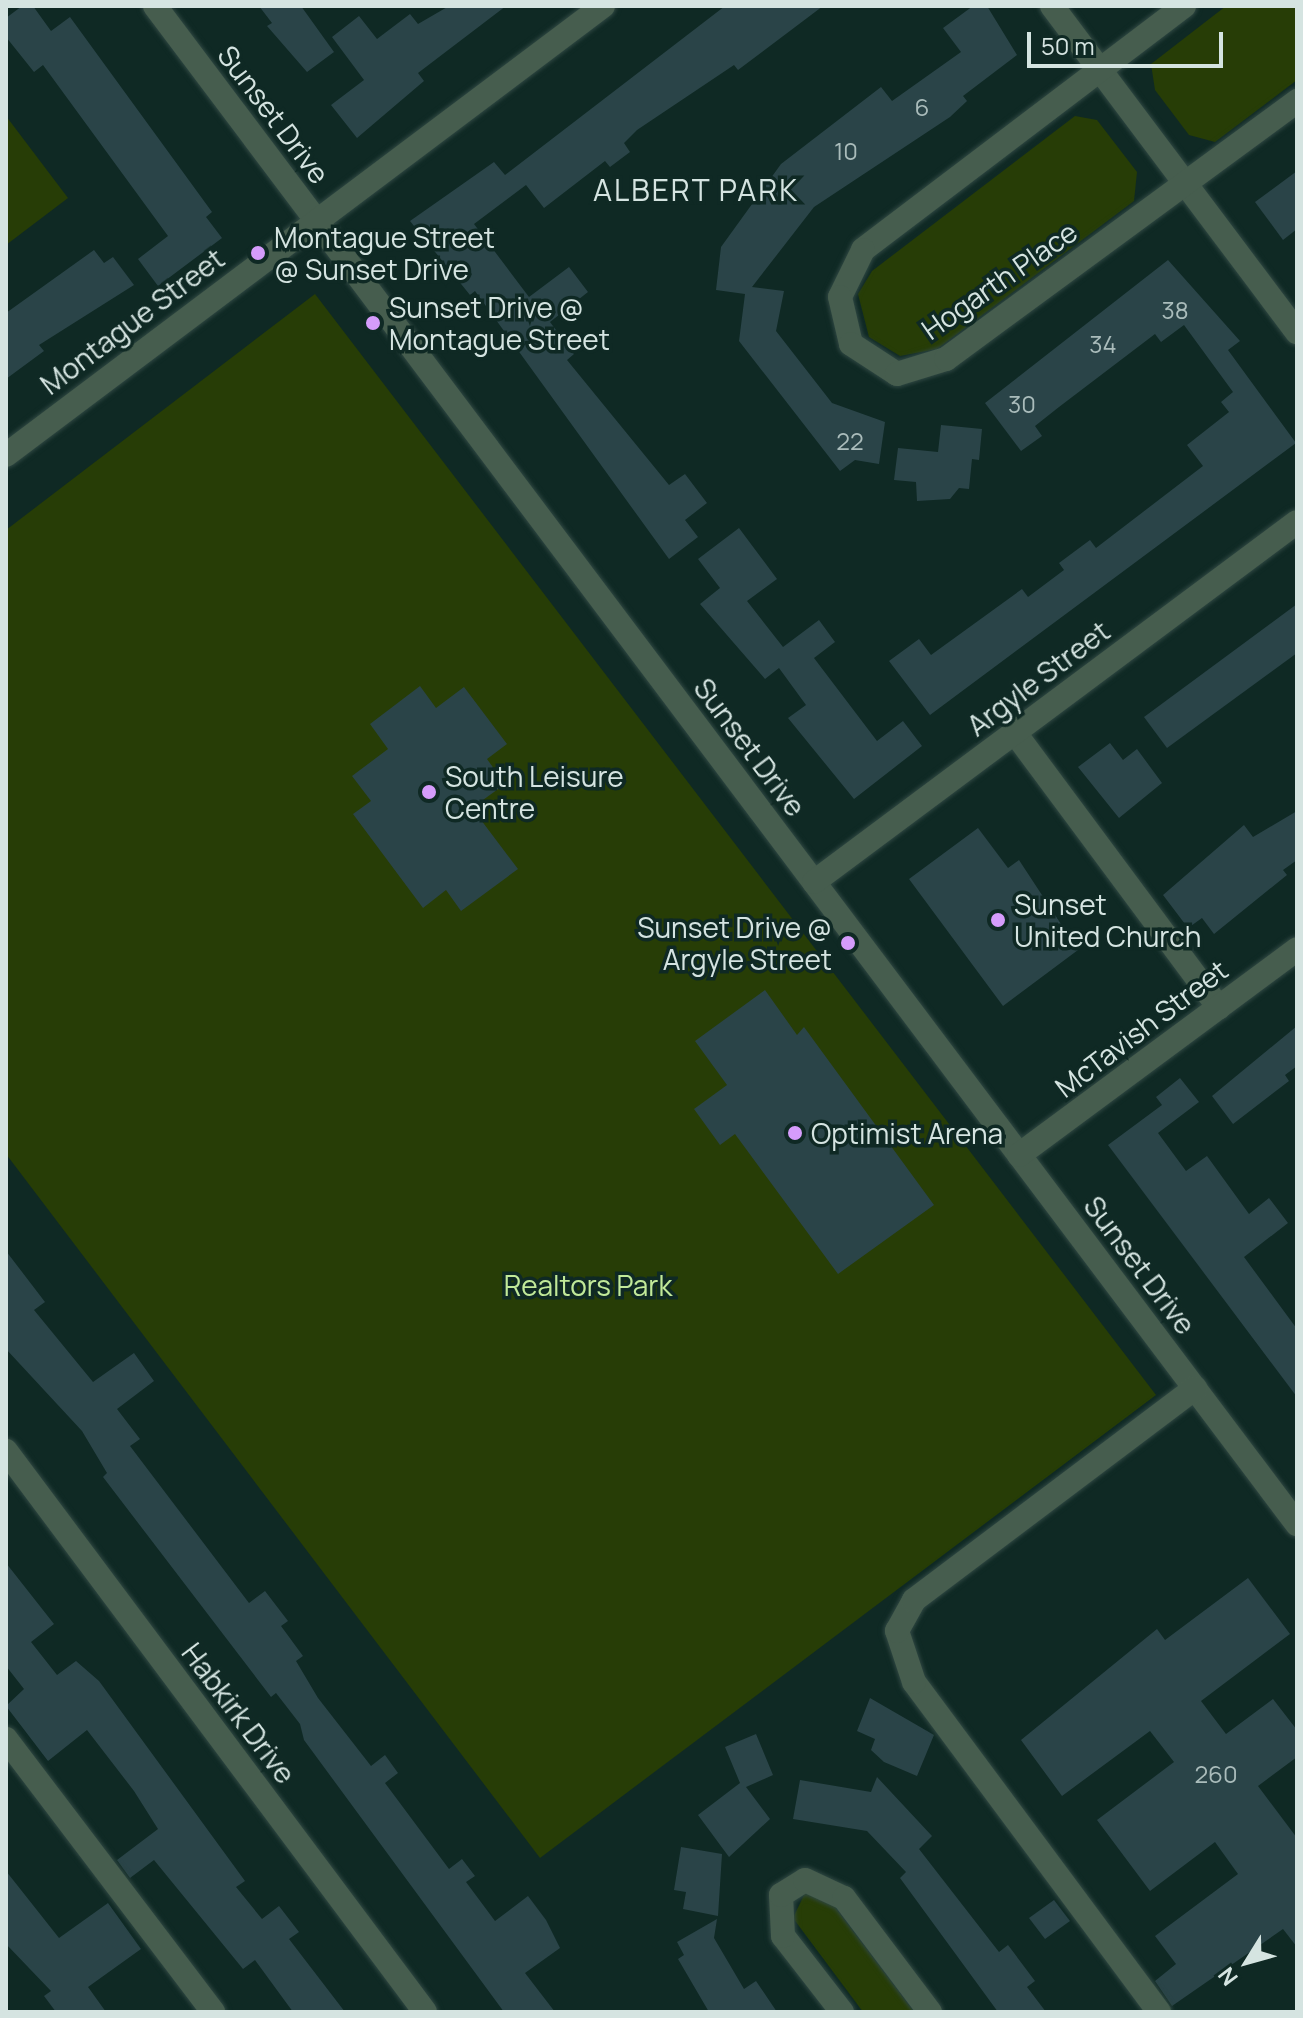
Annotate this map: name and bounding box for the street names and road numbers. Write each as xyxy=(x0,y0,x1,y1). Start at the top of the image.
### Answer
street label: Sunset Drive xyxy=(211,38,337,190)
street label: Hogarth Place xyxy=(915,214,1083,346)
street label: Montague Street xyxy=(34,241,230,401)
street label: Argyle Street xyxy=(960,614,1116,742)
street label: Sunset Drive xyxy=(687,671,813,823)
street label: McTavish Street xyxy=(1048,952,1234,1104)
street label: Sunset Drive xyxy=(1077,1189,1203,1341)
street label: Habkirk Drive xyxy=(175,1636,303,1790)

